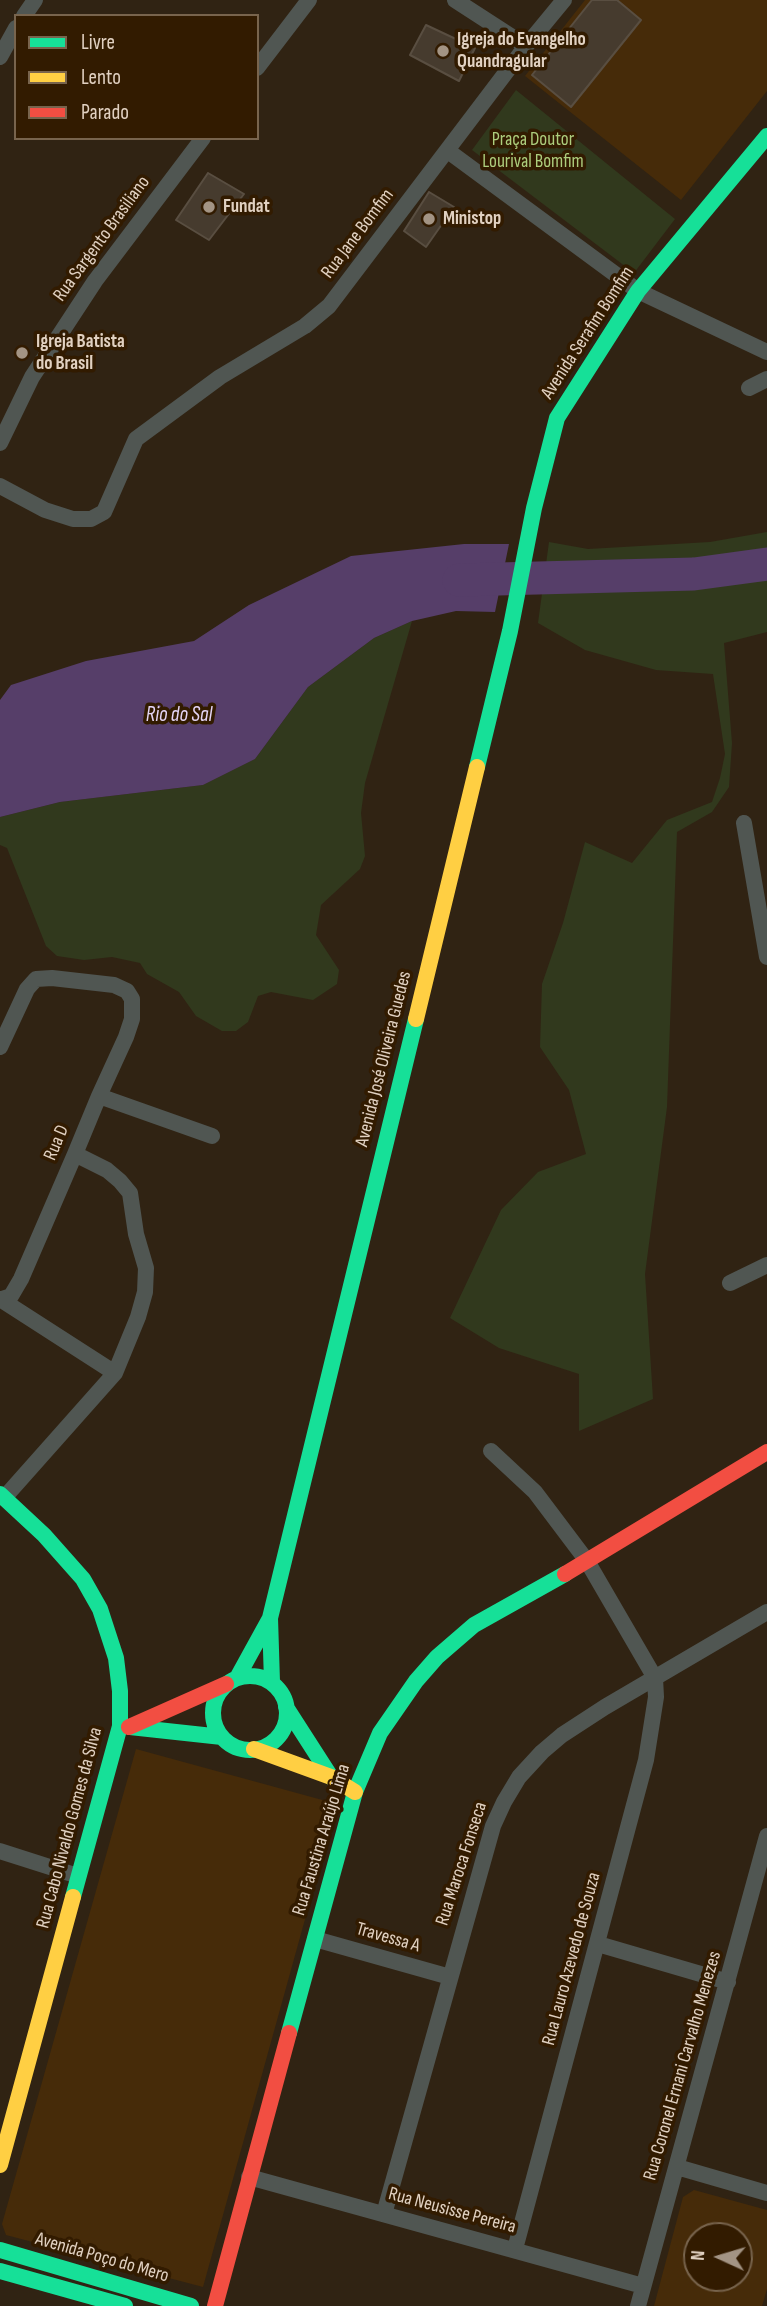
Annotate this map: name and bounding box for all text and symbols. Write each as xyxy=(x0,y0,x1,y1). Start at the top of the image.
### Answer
legend xyxy=(14,14,259,140)
place label: Igreja do Evangelho Quandragular xyxy=(457,29,586,73)
text: Livre xyxy=(81,30,115,55)
marker: Igreja do Evangelho Quandragular xyxy=(435,43,451,59)
text: Lento xyxy=(81,65,121,90)
text: Parado xyxy=(81,100,129,125)
park label: Praça Doutor Lourival Bomfim xyxy=(482,129,584,173)
street label: Rua Sargento Brasiliano xyxy=(49,172,155,306)
street label: Rua Jane Bomfim xyxy=(317,185,399,283)
place label: Fundat xyxy=(223,196,270,218)
marker: Fundat xyxy=(201,199,217,215)
place label: Ministop xyxy=(443,208,501,230)
marker: Ministop xyxy=(421,211,437,227)
street label: Avenida Serafim Bomfim xyxy=(537,262,639,404)
place label: Igreja Batista do Brasil xyxy=(36,331,125,375)
marker: Igreja Batista do Brasil xyxy=(14,345,30,361)
water label: Rio do Sal xyxy=(146,703,212,729)
street label: Avenida José Oliveira Guedes xyxy=(351,969,417,1149)
street label: Rua D xyxy=(39,1122,75,1164)
street label: Rua Cabo Nivaldo Gomes da Silva xyxy=(32,1725,108,1931)
street label: Rua Faustina Araújo Lima xyxy=(288,1762,356,1918)
street label: Rua Maroca Fonseca xyxy=(431,1799,493,1929)
street label: Rua Lauro Azevedo de Souza xyxy=(538,1870,606,2048)
street label: Travessa A xyxy=(353,1918,423,1958)
street label: Rua Coronel Ernani Carvalho Menezes xyxy=(639,1949,727,2183)
street label: Rua Neusisse Pereira xyxy=(386,2183,518,2239)
north arrow xyxy=(683,2222,753,2292)
street label: Avenida Poço do Mero xyxy=(33,2228,171,2288)
text: N xyxy=(687,2250,710,2262)

